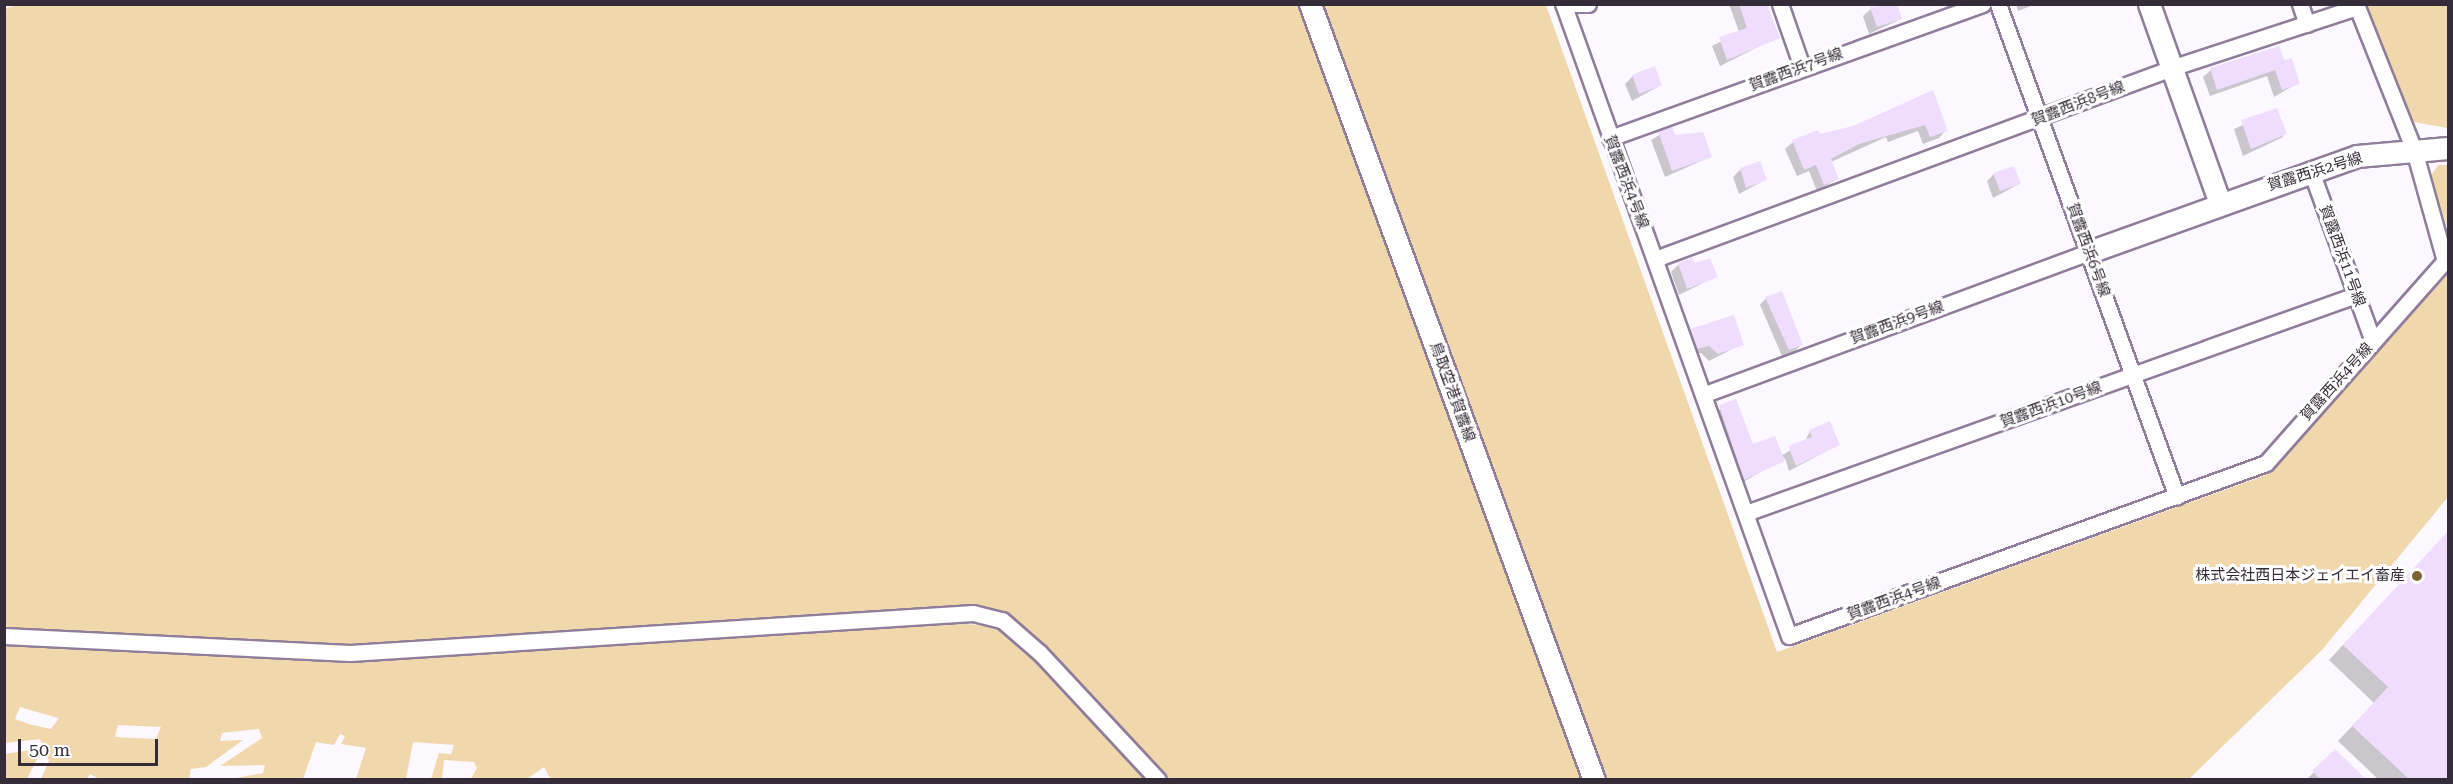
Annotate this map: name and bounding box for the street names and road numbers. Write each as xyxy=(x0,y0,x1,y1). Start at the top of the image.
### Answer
street label: 賀露西浜7号線 xyxy=(1747,45,1845,95)
street label: 賀露西浜8号線 xyxy=(2029,78,2127,130)
street label: 賀露西浜4号線 xyxy=(1600,133,1652,231)
street label: 賀露西浜2号線 xyxy=(2265,149,2365,195)
street label: 賀露西浜6号線 xyxy=(2063,201,2113,299)
street label: 賀露西浜11号線 xyxy=(2315,203,2369,309)
street label: 賀露西浜9号線 xyxy=(1848,298,1946,348)
street label: 賀露西浜4号線 xyxy=(2297,339,2377,425)
street label: 鳥取空港賀露線 xyxy=(1426,340,1478,444)
street label: 賀露西浜10号線 xyxy=(1998,378,2104,432)
street label: 賀露西浜4号線 xyxy=(1845,574,1943,624)

